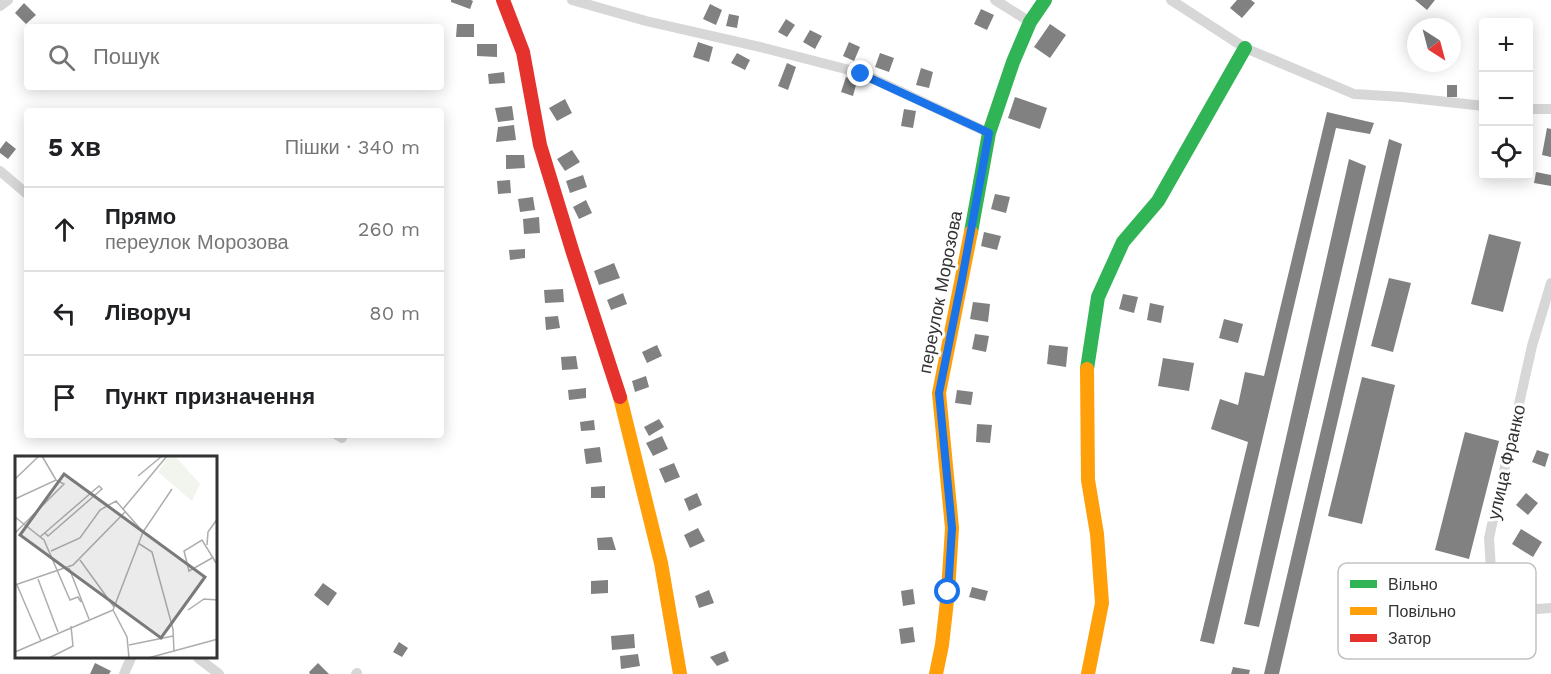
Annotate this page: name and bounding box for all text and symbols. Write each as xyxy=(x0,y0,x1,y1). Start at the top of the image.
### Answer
north arrow xyxy=(1407,18,1461,72)
map controls xyxy=(1479,18,1533,180)
button: + xyxy=(1479,18,1533,72)
search box xyxy=(24,24,444,90)
icon: search xyxy=(45,41,78,74)
text: Пошук xyxy=(93,44,159,69)
route end xyxy=(847,60,873,86)
button: − xyxy=(1479,72,1533,126)
button: locate xyxy=(1479,126,1533,180)
text: 5 хв xyxy=(48,132,101,162)
text: Пішки · 340 m xyxy=(285,135,420,159)
text: Прямо xyxy=(105,204,176,229)
street label: переулок Морозова xyxy=(914,208,966,375)
icon: ahead xyxy=(48,213,81,246)
text: 260 m xyxy=(358,217,420,241)
text: переулок Морозова xyxy=(105,230,289,254)
icon: left xyxy=(48,297,81,330)
text: Ліворуч xyxy=(105,300,191,325)
text: 80 m xyxy=(369,301,420,325)
icon: arrive xyxy=(48,381,81,414)
text: Пункт призначення xyxy=(105,384,315,409)
street label: улица Франко xyxy=(1483,402,1529,522)
inset map xyxy=(15,456,218,659)
legend xyxy=(1338,563,1536,659)
text: Вільно xyxy=(1388,575,1438,594)
route start xyxy=(934,578,960,604)
text: Повільно xyxy=(1388,602,1456,621)
text: Затор xyxy=(1388,629,1431,648)

